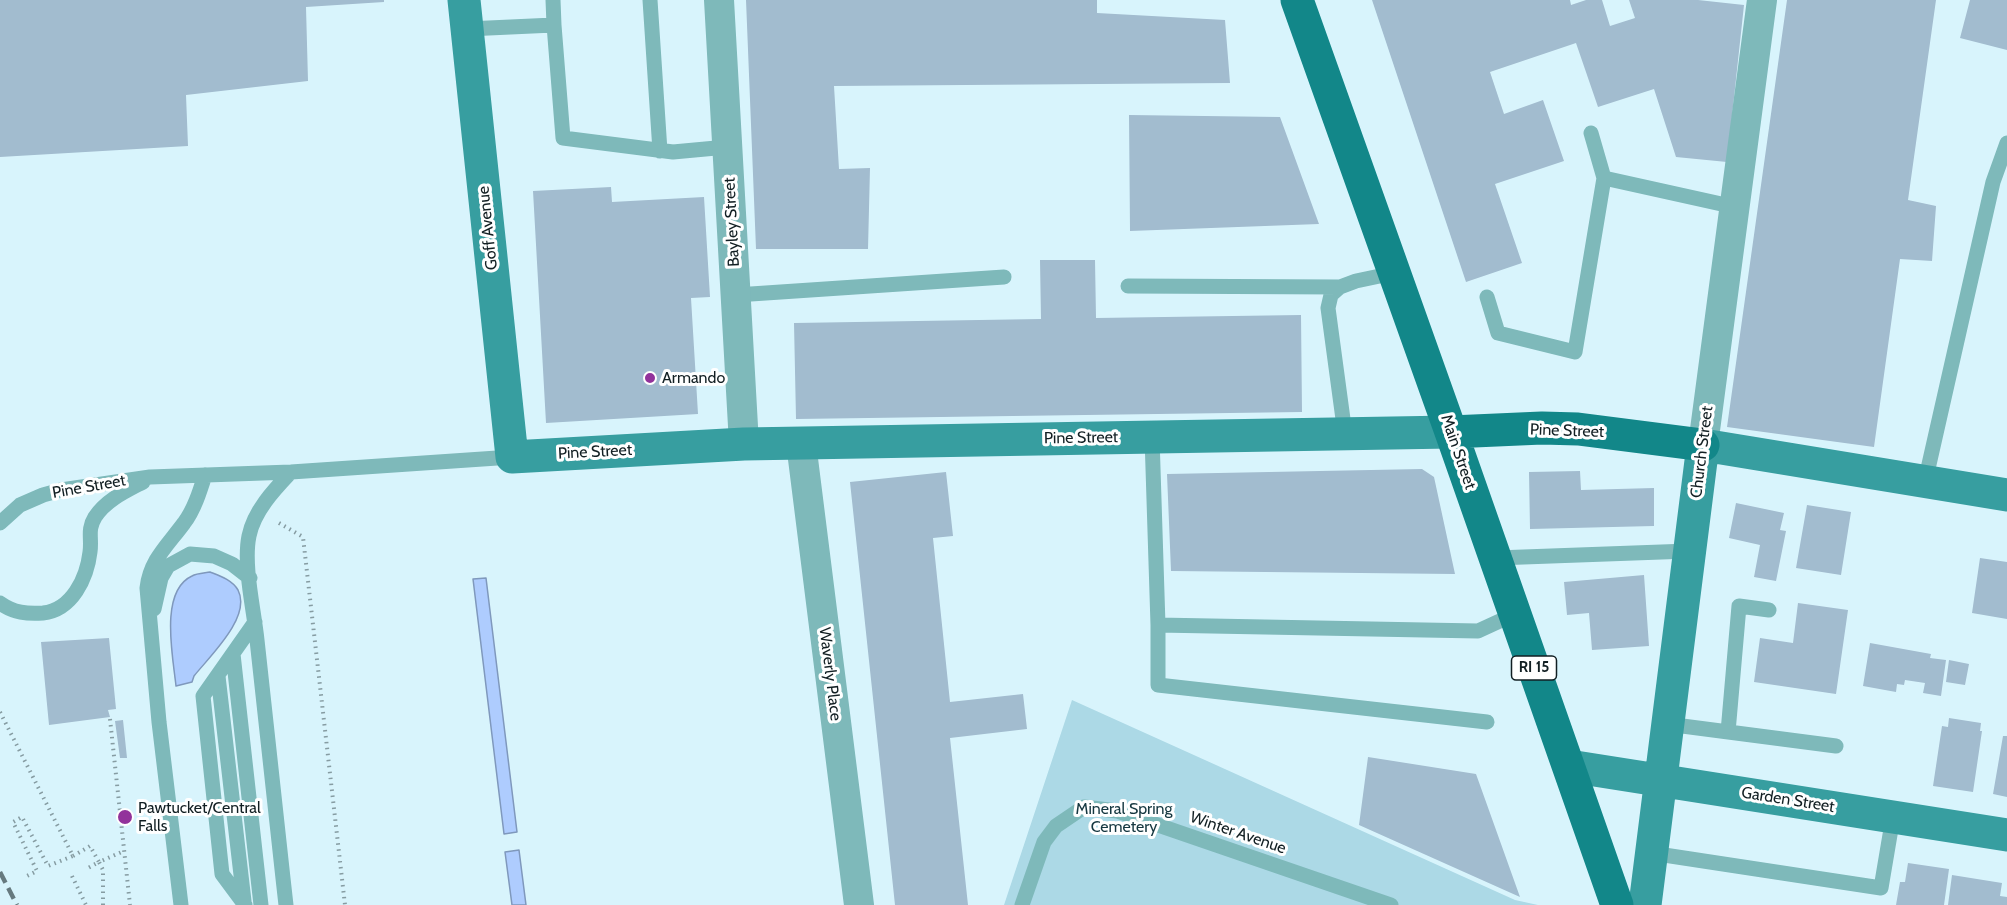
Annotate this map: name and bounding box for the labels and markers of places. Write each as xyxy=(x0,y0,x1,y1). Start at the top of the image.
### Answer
place label: Armando xyxy=(662,368,725,388)
marker: Armando xyxy=(643,371,657,385)
place label: Pawtucket/Central Falls xyxy=(138,798,261,836)
marker: Pawtucket/Central Falls xyxy=(116,808,134,826)

